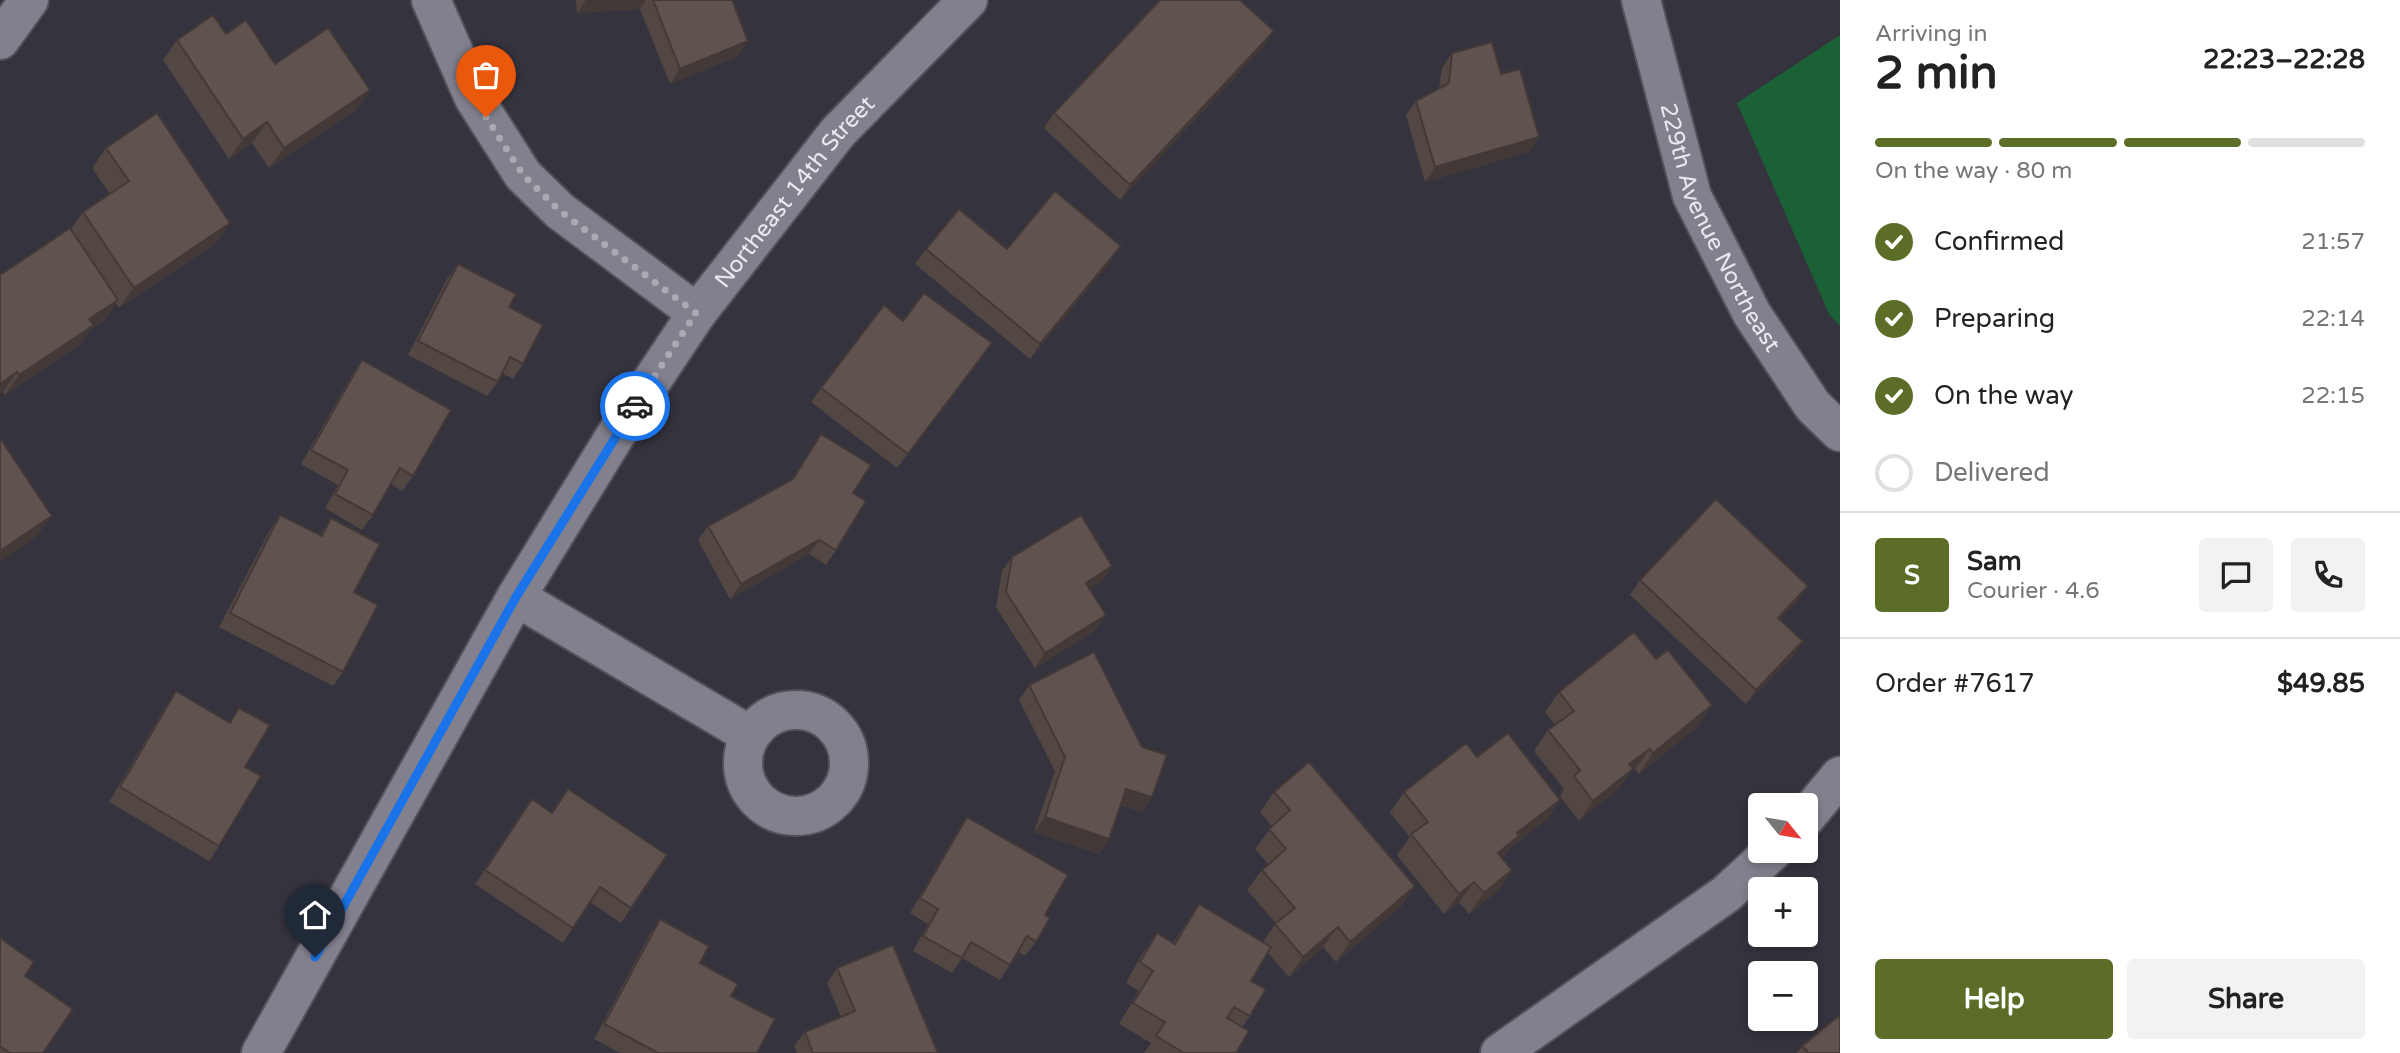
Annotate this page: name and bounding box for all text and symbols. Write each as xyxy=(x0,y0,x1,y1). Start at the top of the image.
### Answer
text: Arriving in xyxy=(1875,20,1988,48)
text: 22:23–22:28 xyxy=(2203,44,2365,75)
pin xyxy=(456,45,516,117)
text: 2 min xyxy=(1875,46,1998,101)
icon: bag xyxy=(467,56,505,94)
street label: Northeast 14th Street xyxy=(709,90,881,294)
street label: 229th Avenue Northeast xyxy=(1653,100,1786,358)
text: On the way · 80 m xyxy=(1875,157,2072,185)
icon: check xyxy=(1875,223,1913,261)
text: Confirmed xyxy=(1934,226,2064,257)
text: 21:57 xyxy=(2301,228,2365,256)
icon: check xyxy=(1875,300,1913,338)
text: Preparing xyxy=(1934,303,2055,334)
text: 22:14 xyxy=(2301,305,2365,333)
courier xyxy=(600,371,670,441)
icon: check xyxy=(1875,377,1913,415)
text: On the way xyxy=(1934,380,2074,411)
text: 22:15 xyxy=(2301,382,2365,410)
icon: car xyxy=(616,387,654,425)
text: Delivered xyxy=(1934,457,2050,488)
button: chat xyxy=(2199,538,2273,612)
button: phone xyxy=(2291,538,2365,612)
text: Sam xyxy=(1967,546,2022,577)
text: S xyxy=(1904,560,1920,591)
text: Courier · 4.6 xyxy=(1967,577,2100,605)
text: Order #7617 xyxy=(1875,668,2035,699)
text: $49.85 xyxy=(2277,668,2365,699)
north arrow xyxy=(1748,793,1818,863)
map controls xyxy=(1748,793,1818,1031)
button: + xyxy=(1748,877,1818,947)
pin xyxy=(285,885,345,957)
icon: home xyxy=(296,896,334,934)
button: Help xyxy=(1875,959,2113,1039)
button: Share xyxy=(2127,959,2365,1039)
button: − xyxy=(1748,961,1818,1031)

